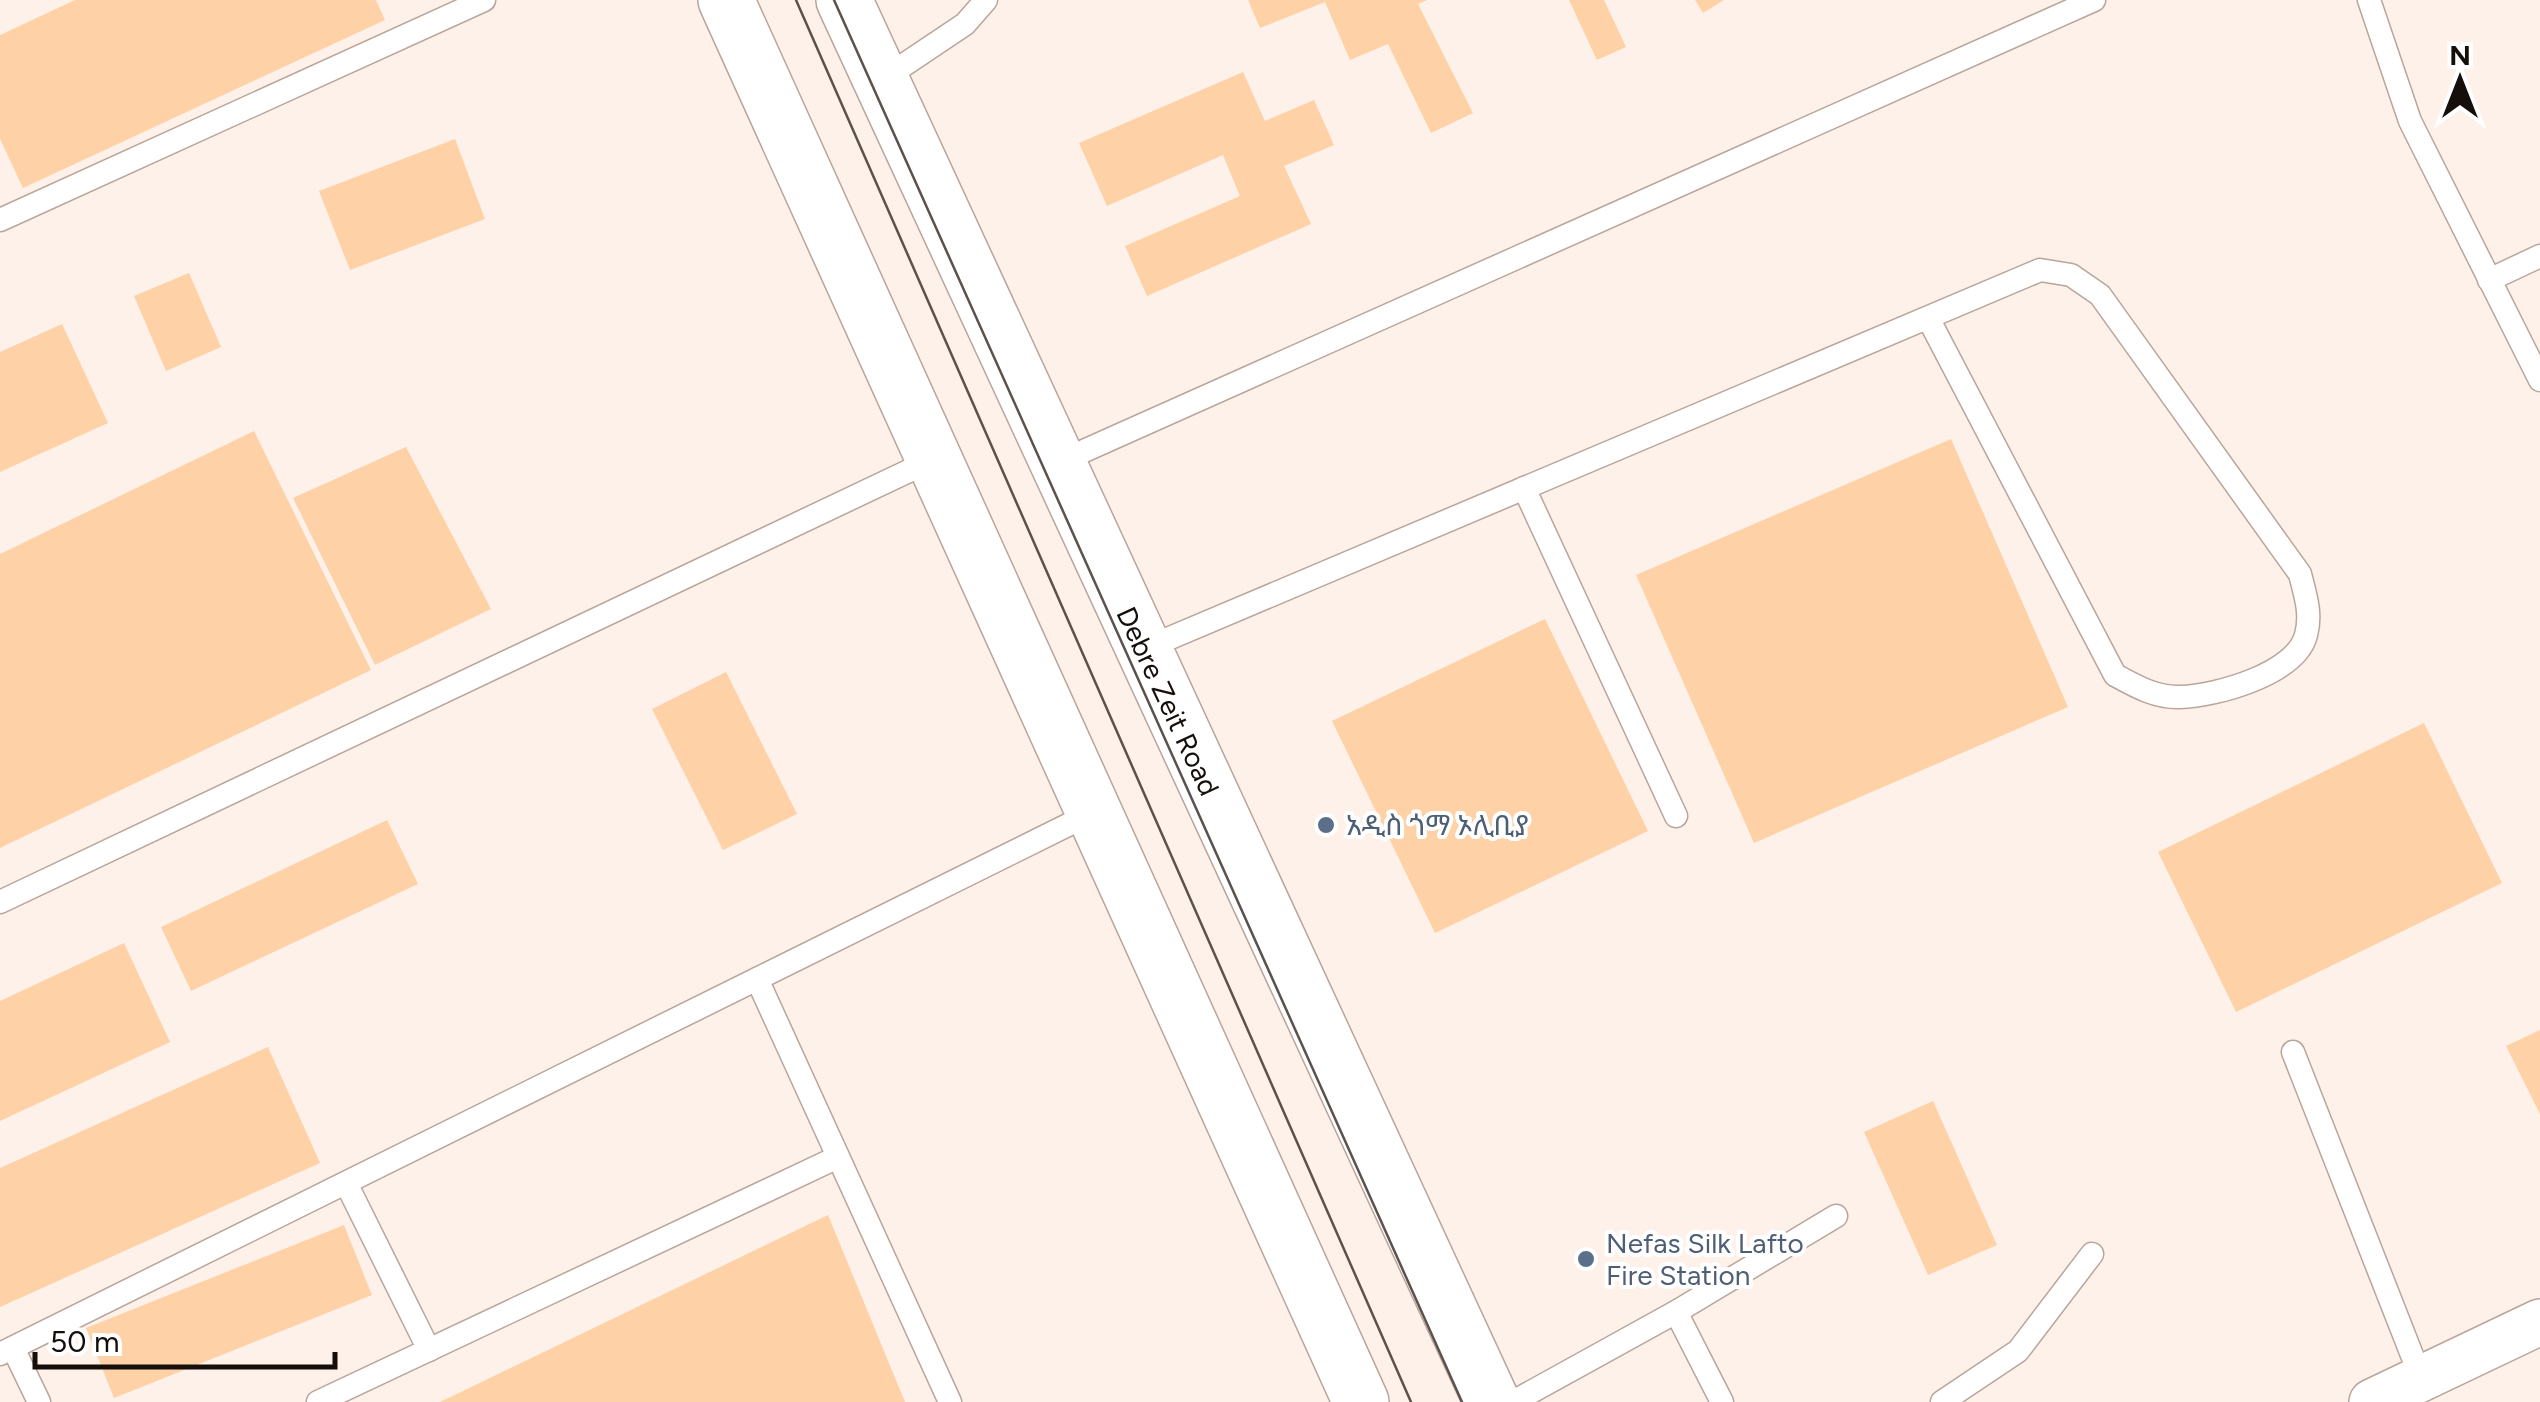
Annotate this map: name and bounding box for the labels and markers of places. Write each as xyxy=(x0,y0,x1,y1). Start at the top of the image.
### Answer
place label: አዲስ ጎማ ኦሊቢያ xyxy=(1346,808,1529,842)
marker: አዲስ ጎማ ኦሊቢያ xyxy=(1315,814,1337,836)
place label: Nefas Silk Lafto Fire Station xyxy=(1606,1226,1804,1292)
marker: Nefas Silk Lafto Fire Station xyxy=(1575,1248,1597,1270)

